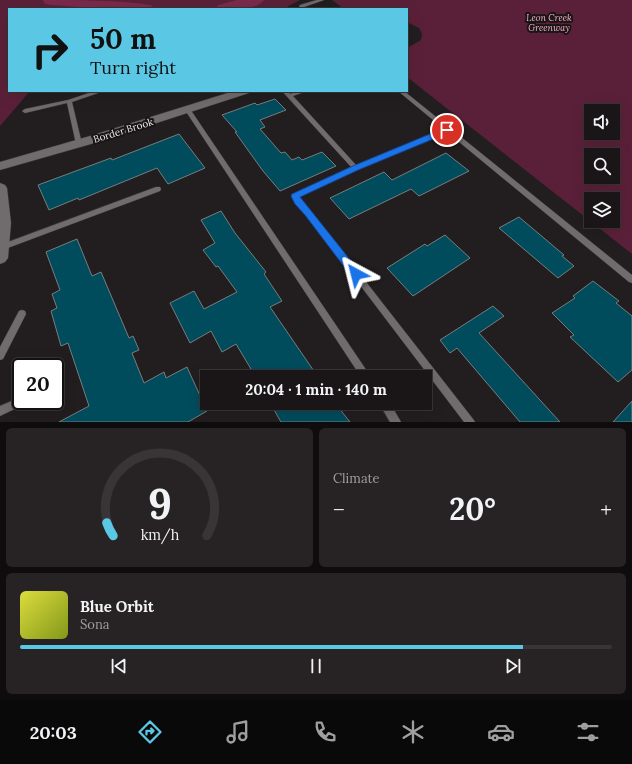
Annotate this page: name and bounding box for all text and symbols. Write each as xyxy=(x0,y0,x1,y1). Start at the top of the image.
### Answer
park label: Leon Creek Greenway xyxy=(526,12,572,33)
text: 50 m xyxy=(90,21,156,57)
icon: right xyxy=(24,24,76,76)
text: Turn right xyxy=(90,56,176,79)
map controls xyxy=(584,104,620,228)
button: sound xyxy=(584,104,620,140)
pin xyxy=(430,113,464,147)
street label: Border Brook xyxy=(92,115,155,146)
icon: arrive xyxy=(436,119,458,141)
button: search xyxy=(584,148,620,184)
button: layers xyxy=(584,192,620,228)
position arrow xyxy=(335,253,377,295)
speed limit sign: 20 xyxy=(12,358,64,410)
text: 20:04 · 1 min · 140 m xyxy=(245,380,387,399)
text: Climate xyxy=(333,470,380,487)
text: 9 xyxy=(148,476,171,529)
text: 20° xyxy=(449,490,496,528)
text: − xyxy=(333,495,345,523)
text: + xyxy=(600,495,612,523)
text: km/h xyxy=(140,525,179,544)
text: Blue Orbit xyxy=(80,597,154,616)
text: Sona xyxy=(80,616,110,633)
icon: previous xyxy=(108,655,130,677)
icon: pause xyxy=(305,655,327,677)
icon: next xyxy=(502,655,524,677)
icon: directions xyxy=(136,718,164,746)
icon: music xyxy=(224,718,252,746)
icon: phone xyxy=(311,718,339,746)
icon: climate xyxy=(399,718,427,746)
icon: car xyxy=(487,718,515,746)
icon: filters xyxy=(574,718,602,746)
text: 20:03 xyxy=(30,721,77,744)

